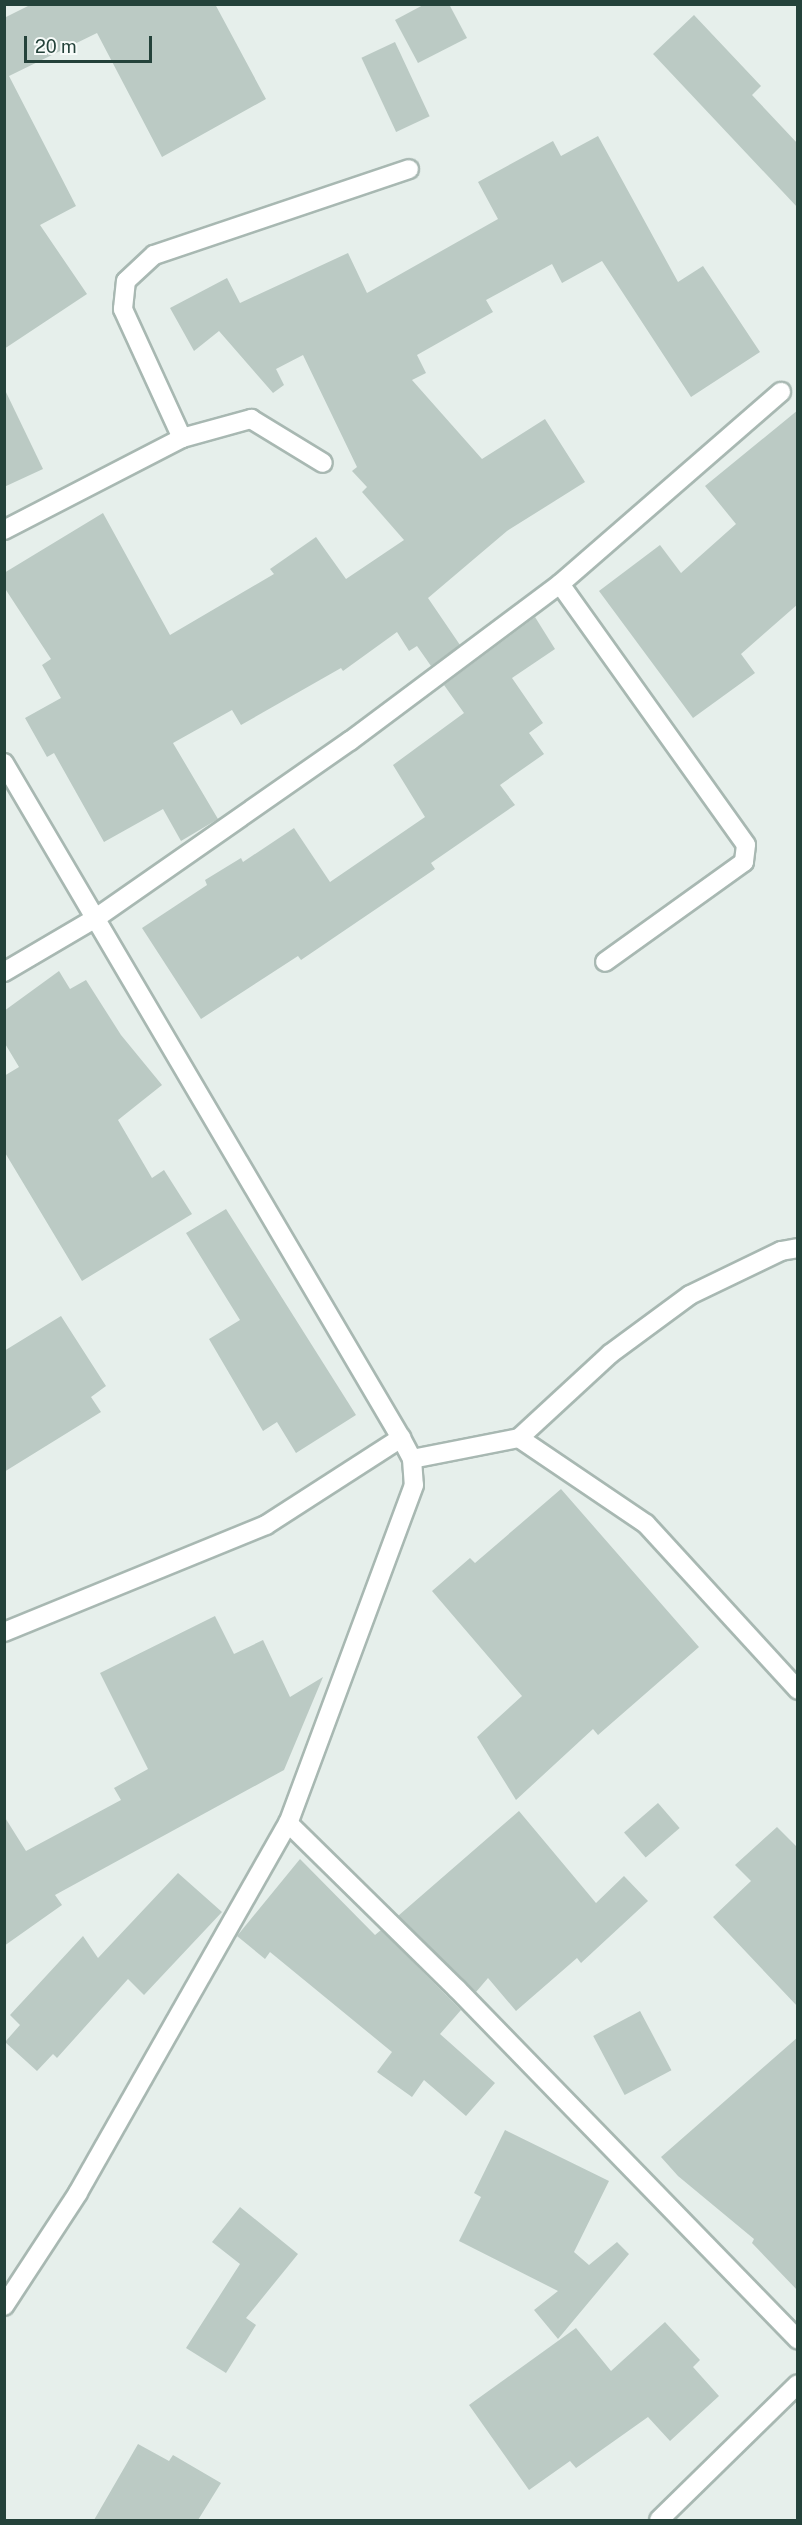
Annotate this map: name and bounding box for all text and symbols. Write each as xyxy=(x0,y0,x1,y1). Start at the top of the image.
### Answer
scale bar xyxy=(27,24,154,62)
text: 20 m xyxy=(35,36,77,57)

